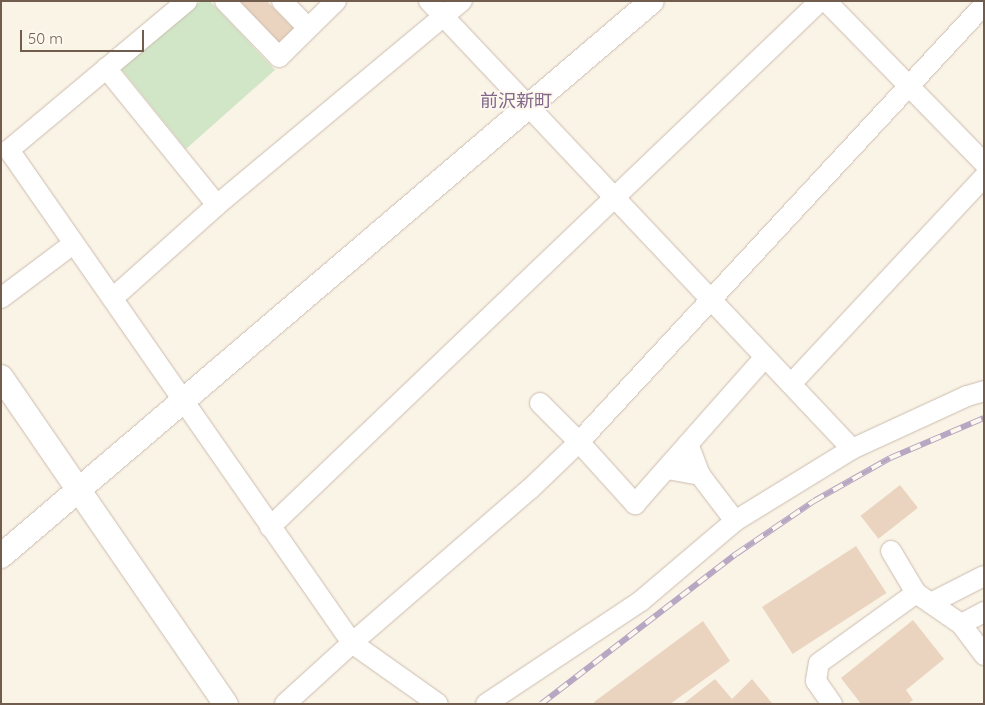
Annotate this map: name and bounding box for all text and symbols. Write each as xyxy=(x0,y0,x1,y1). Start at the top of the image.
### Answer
scale bar xyxy=(22,20,146,52)
text: 50 m xyxy=(28,29,63,48)
district label: 前沢新町 xyxy=(480,90,552,112)

